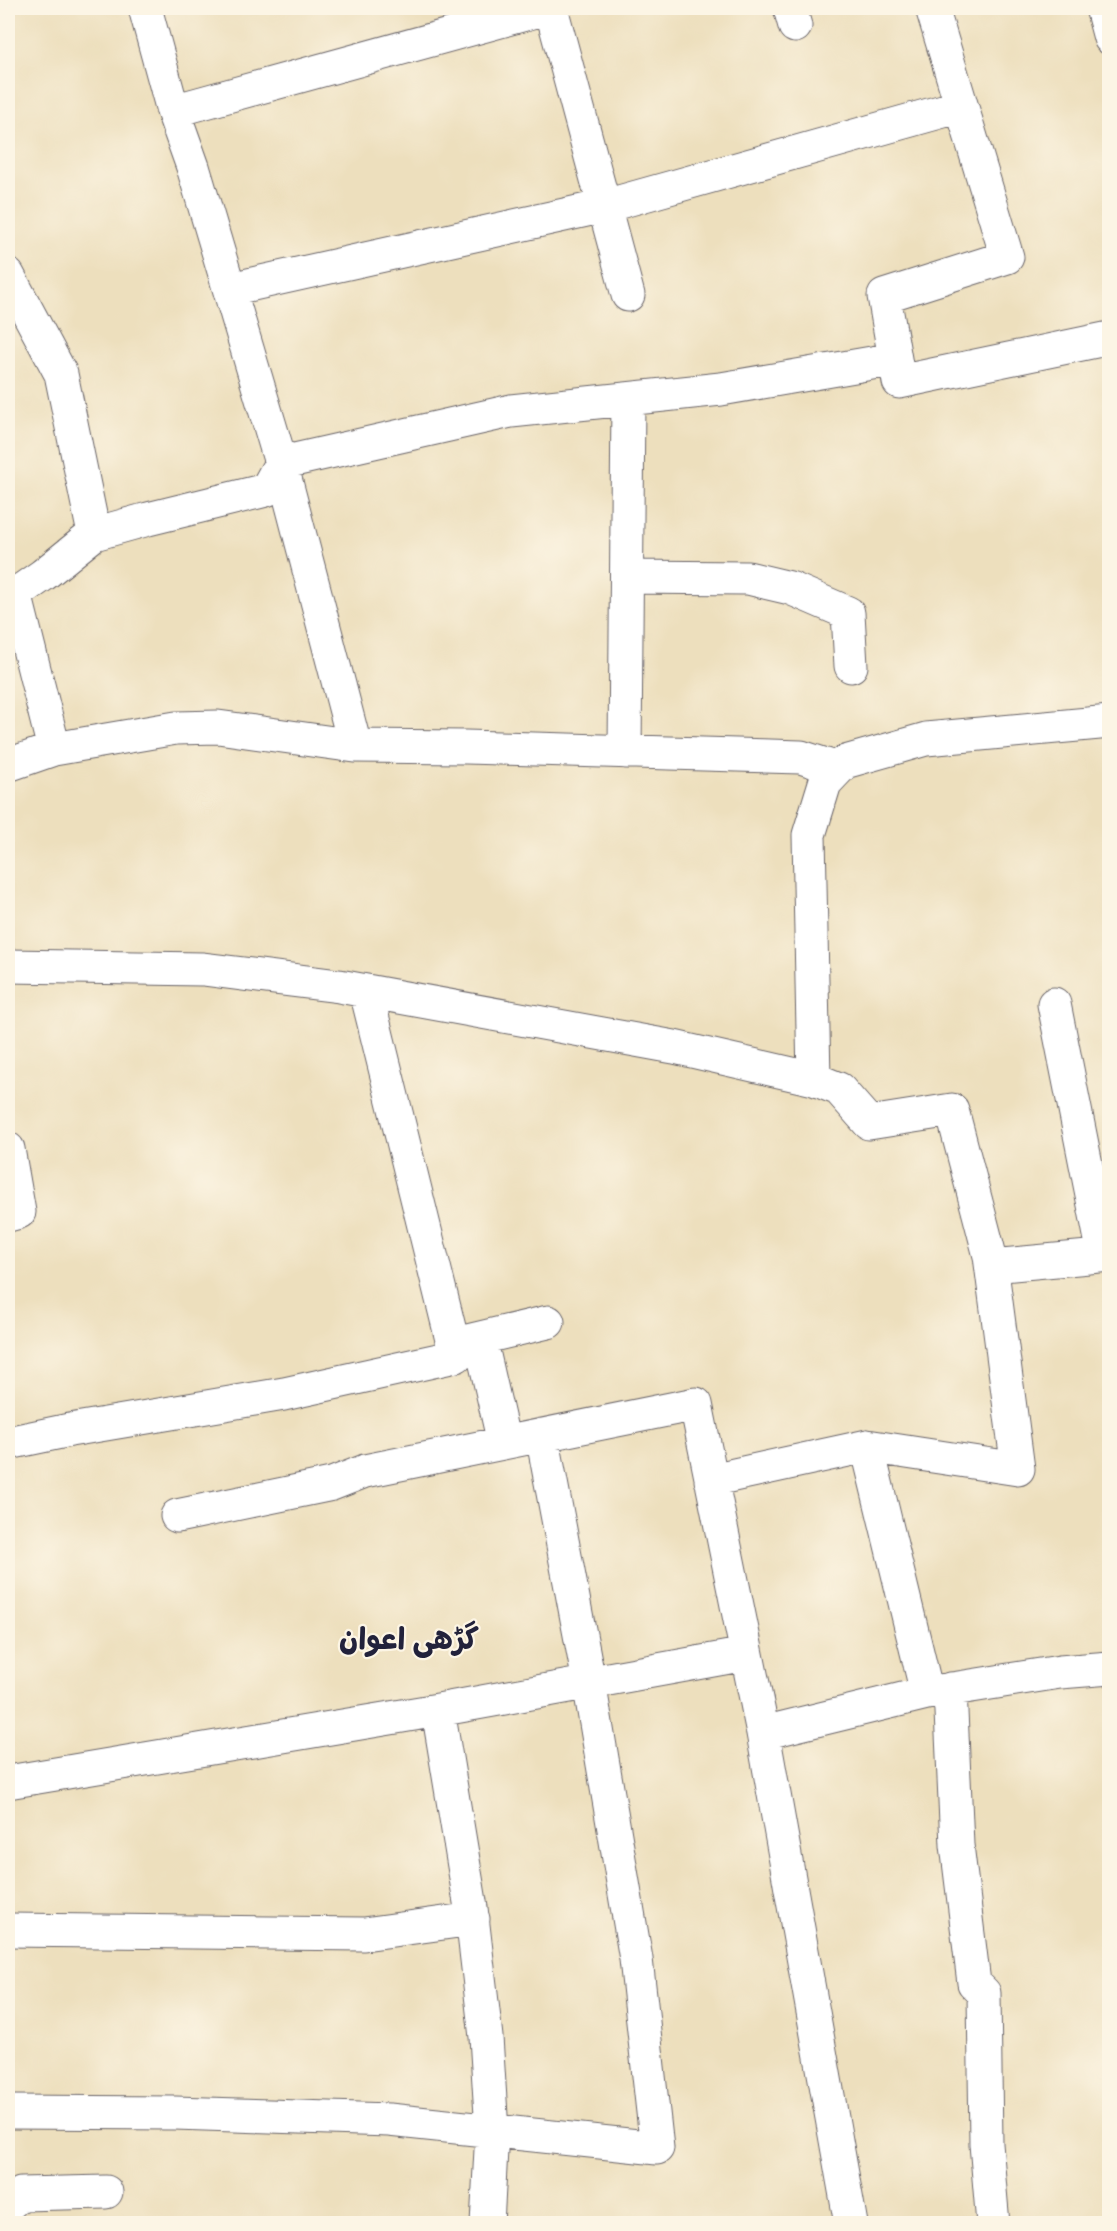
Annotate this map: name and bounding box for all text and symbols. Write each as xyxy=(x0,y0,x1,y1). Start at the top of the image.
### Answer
district label: گڑھی اعوان xyxy=(339,1620,480,1658)

